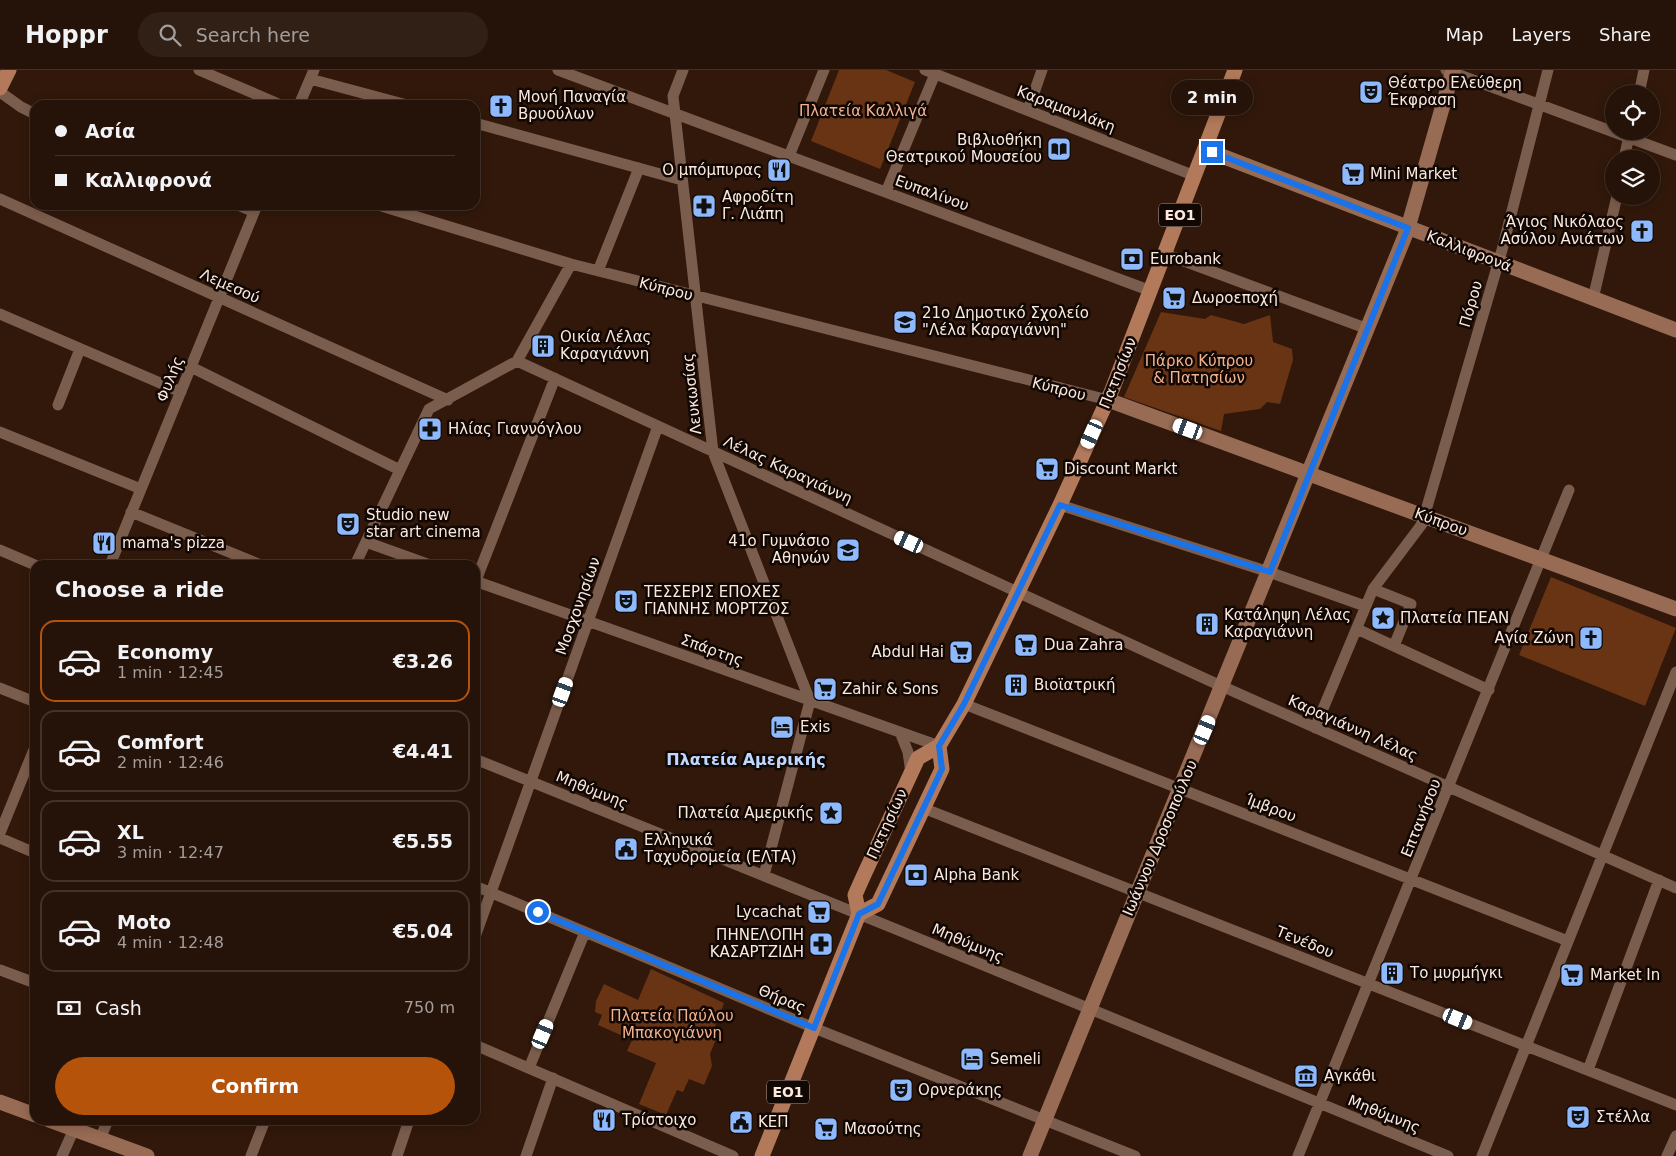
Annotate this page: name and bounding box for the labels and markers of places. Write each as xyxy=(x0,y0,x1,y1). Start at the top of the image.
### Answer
place label: Θέατρο Ελεύθερη Έκφραση xyxy=(1387,74,1522,109)
theatre icon: Θέατρο Ελεύθερη Έκφραση xyxy=(1358,79,1384,105)
place label: Μονή Παναγία Βρυούλων xyxy=(518,88,626,123)
church icon: Μονή Παναγία Βρυούλων xyxy=(488,93,514,119)
place label: Βιβλιοθήκη Θεατρικού Μουσείου xyxy=(886,131,1042,166)
library icon: Βιβλιοθήκη Θεατρικού Μουσείου xyxy=(1046,136,1072,162)
restaurant icon: Ο μπόμπυρας xyxy=(766,157,792,183)
place label: Ο μπόμπυρας xyxy=(662,161,762,179)
supermarket icon: Mini Market xyxy=(1340,161,1366,187)
place label: Mini Market xyxy=(1370,165,1457,183)
place label: Αφροδίτη Γ. Λιάπη xyxy=(722,188,794,223)
pharmacy icon: Αφροδίτη Γ. Λιάπη xyxy=(691,193,717,219)
place label: Άγιος Νικόλαος Ασύλου Ανιάτων xyxy=(1500,213,1624,248)
church icon: Άγιος Νικόλαος Ασύλου Ανιάτων xyxy=(1629,218,1655,244)
bank icon: Eurobank xyxy=(1119,246,1145,272)
place label: Eurobank xyxy=(1150,250,1221,268)
supermarket icon: Δωροεποχή xyxy=(1161,285,1187,311)
place label: Δωροεποχή xyxy=(1192,289,1278,307)
place label: 21ο Δημοτικό Σχολείο "Λέλα Καραγιάννη" xyxy=(922,304,1089,339)
school or university icon: 21ο Δημοτικό Σχολείο "Λέλα Καραγιάννη" xyxy=(892,309,918,335)
place label: Οικία Λέλας Καραγιάννη xyxy=(560,328,651,363)
building icon: Οικία Λέλας Καραγιάννη xyxy=(530,333,556,359)
pharmacy icon: Ηλίας Γιαννόγλου xyxy=(417,416,443,442)
place label: Ηλίας Γιαννόγλου xyxy=(448,420,582,438)
supermarket icon: Discount Markt xyxy=(1034,456,1060,482)
place label: Discount Markt xyxy=(1064,460,1178,478)
place label: Studio new star art cinema xyxy=(366,506,481,541)
theatre icon: Studio new star art cinema xyxy=(335,511,361,537)
restaurant icon: mama's pizza xyxy=(91,530,117,556)
place label: 41ο Γυμνάσιο Αθηνών xyxy=(728,532,830,567)
place label: mama's pizza xyxy=(122,534,225,552)
school or university icon: 41ο Γυμνάσιο Αθηνών xyxy=(835,537,861,563)
place label: ΤΕΣΣΕΡΙΣ ΕΠΟΧΕΣ ΓΙΑΝΝΗΣ ΜΟΡΤΖΟΣ xyxy=(643,583,790,618)
theatre icon: ΤΕΣΣΕΡΙΣ ΕΠΟΧΕΣ ΓΙΑΝΝΗΣ ΜΟΡΤΖΟΣ xyxy=(613,588,639,614)
place icon: Πλατεία ΠΕΑΝ xyxy=(1370,605,1396,631)
place label: Κατάληψη Λέλας Καραγιάννη xyxy=(1224,606,1351,641)
place label: Πλατεία ΠΕΑΝ xyxy=(1400,609,1509,627)
building icon: Κατάληψη Λέλας Καραγιάννη xyxy=(1194,611,1220,637)
church icon: Αγία Ζώνη xyxy=(1578,625,1604,651)
place label: Αγία Ζώνη xyxy=(1494,629,1574,647)
supermarket icon: Dua Zahra xyxy=(1013,632,1039,658)
place label: Dua Zahra xyxy=(1044,636,1123,654)
supermarket icon: Abdul Hai xyxy=(948,639,974,665)
place label: Abdul Hai xyxy=(872,643,944,661)
building icon: Βιοϊατρική xyxy=(1003,672,1029,698)
supermarket icon: Zahir & Sons xyxy=(812,676,838,702)
place label: Βιοϊατρική xyxy=(1034,676,1115,694)
place label: Zahir & Sons xyxy=(842,680,939,698)
hotel icon: Exis xyxy=(769,714,795,740)
place label: Exis xyxy=(800,718,831,736)
place icon: Πλατεία Αμερικής xyxy=(818,800,844,826)
place label: Πλατεία Αμερικής xyxy=(677,804,814,822)
place label: Ελληνικά Ταχυδρομεία (ΕΛΤΑ) xyxy=(643,831,797,866)
public building icon: Ελληνικά Ταχυδρομεία (ΕΛΤΑ) xyxy=(613,836,639,862)
bank icon: Alpha Bank xyxy=(903,862,929,888)
place label: Alpha Bank xyxy=(934,866,1019,884)
supermarket icon: Lycachat xyxy=(806,899,832,925)
place label: Lycachat xyxy=(736,903,802,921)
place label: ΠΗΝΕΛΟΠΗ ΚΑΣΑΡΤΖΙΔΗ xyxy=(710,926,804,961)
pharmacy icon: ΠΗΝΕΛΟΠΗ ΚΑΣΑΡΤΖΙΔΗ xyxy=(808,931,834,957)
building icon: Το μυρμήγκι xyxy=(1379,960,1405,986)
supermarket icon: Market In xyxy=(1559,962,1585,988)
place label: Το μυρμήγκι xyxy=(1409,964,1503,982)
place label: Market In xyxy=(1590,966,1660,984)
hotel icon: Semeli xyxy=(959,1046,985,1072)
place label: Semeli xyxy=(990,1050,1041,1068)
museum icon: Αγκάθι xyxy=(1293,1063,1319,1089)
place label: Αγκάθι xyxy=(1324,1067,1376,1085)
theatre icon: Ορνεράκης xyxy=(888,1077,914,1103)
place label: Ορνεράκης xyxy=(918,1081,1002,1099)
theatre icon: Στέλλα xyxy=(1565,1104,1591,1130)
restaurant icon: Τρίστοιχο xyxy=(591,1107,617,1133)
place label: Στέλλα xyxy=(1596,1108,1650,1126)
public building icon: ΚΕΠ xyxy=(728,1109,754,1135)
place label: Τρίστοιχο xyxy=(621,1111,696,1129)
place label: ΚΕΠ xyxy=(758,1113,789,1131)
supermarket icon: Μασούτης xyxy=(813,1116,839,1142)
place label: Μασούτης xyxy=(844,1120,922,1138)

